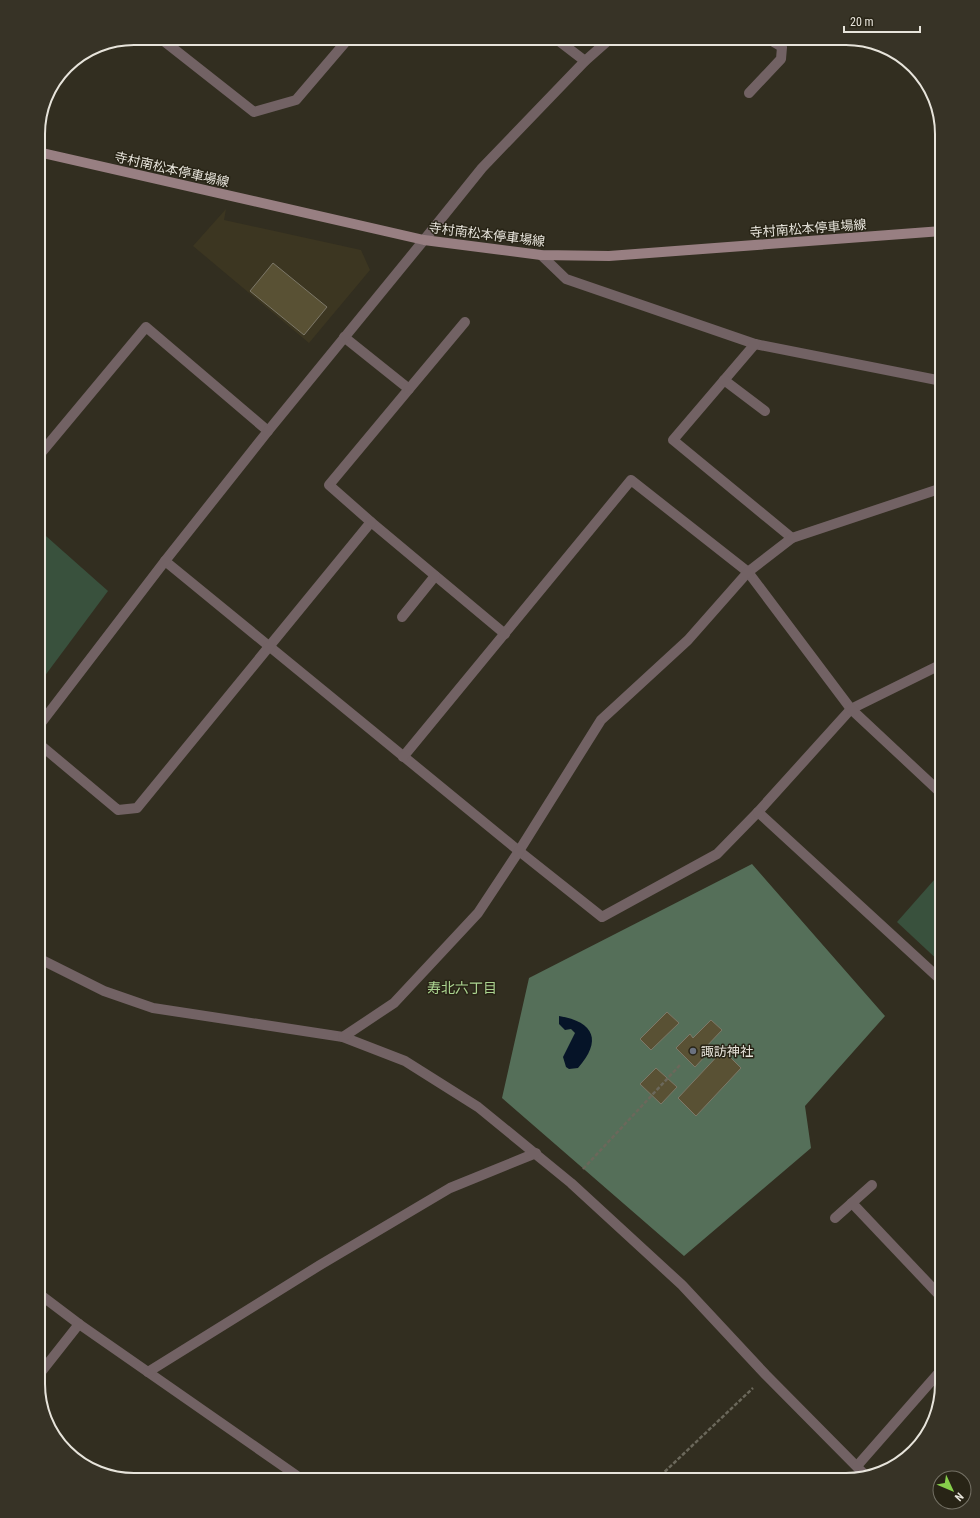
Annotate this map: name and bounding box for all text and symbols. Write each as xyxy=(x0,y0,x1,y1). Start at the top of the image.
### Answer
scale bar xyxy=(844,8,920,34)
text: 20 m xyxy=(850,15,874,29)
street label: 寺村南松本停車場線 xyxy=(113,149,231,190)
street label: 寺村南松本停車場線 xyxy=(749,217,867,240)
street label: 寺村南松本停車場線 xyxy=(428,220,546,249)
district label: 寿北六丁目 xyxy=(427,980,497,996)
place label: 諏訪神社 xyxy=(701,1044,753,1059)
marker: 諏訪神社 xyxy=(688,1046,698,1056)
north arrow xyxy=(932,1470,972,1510)
text: N xyxy=(952,1490,966,1504)

